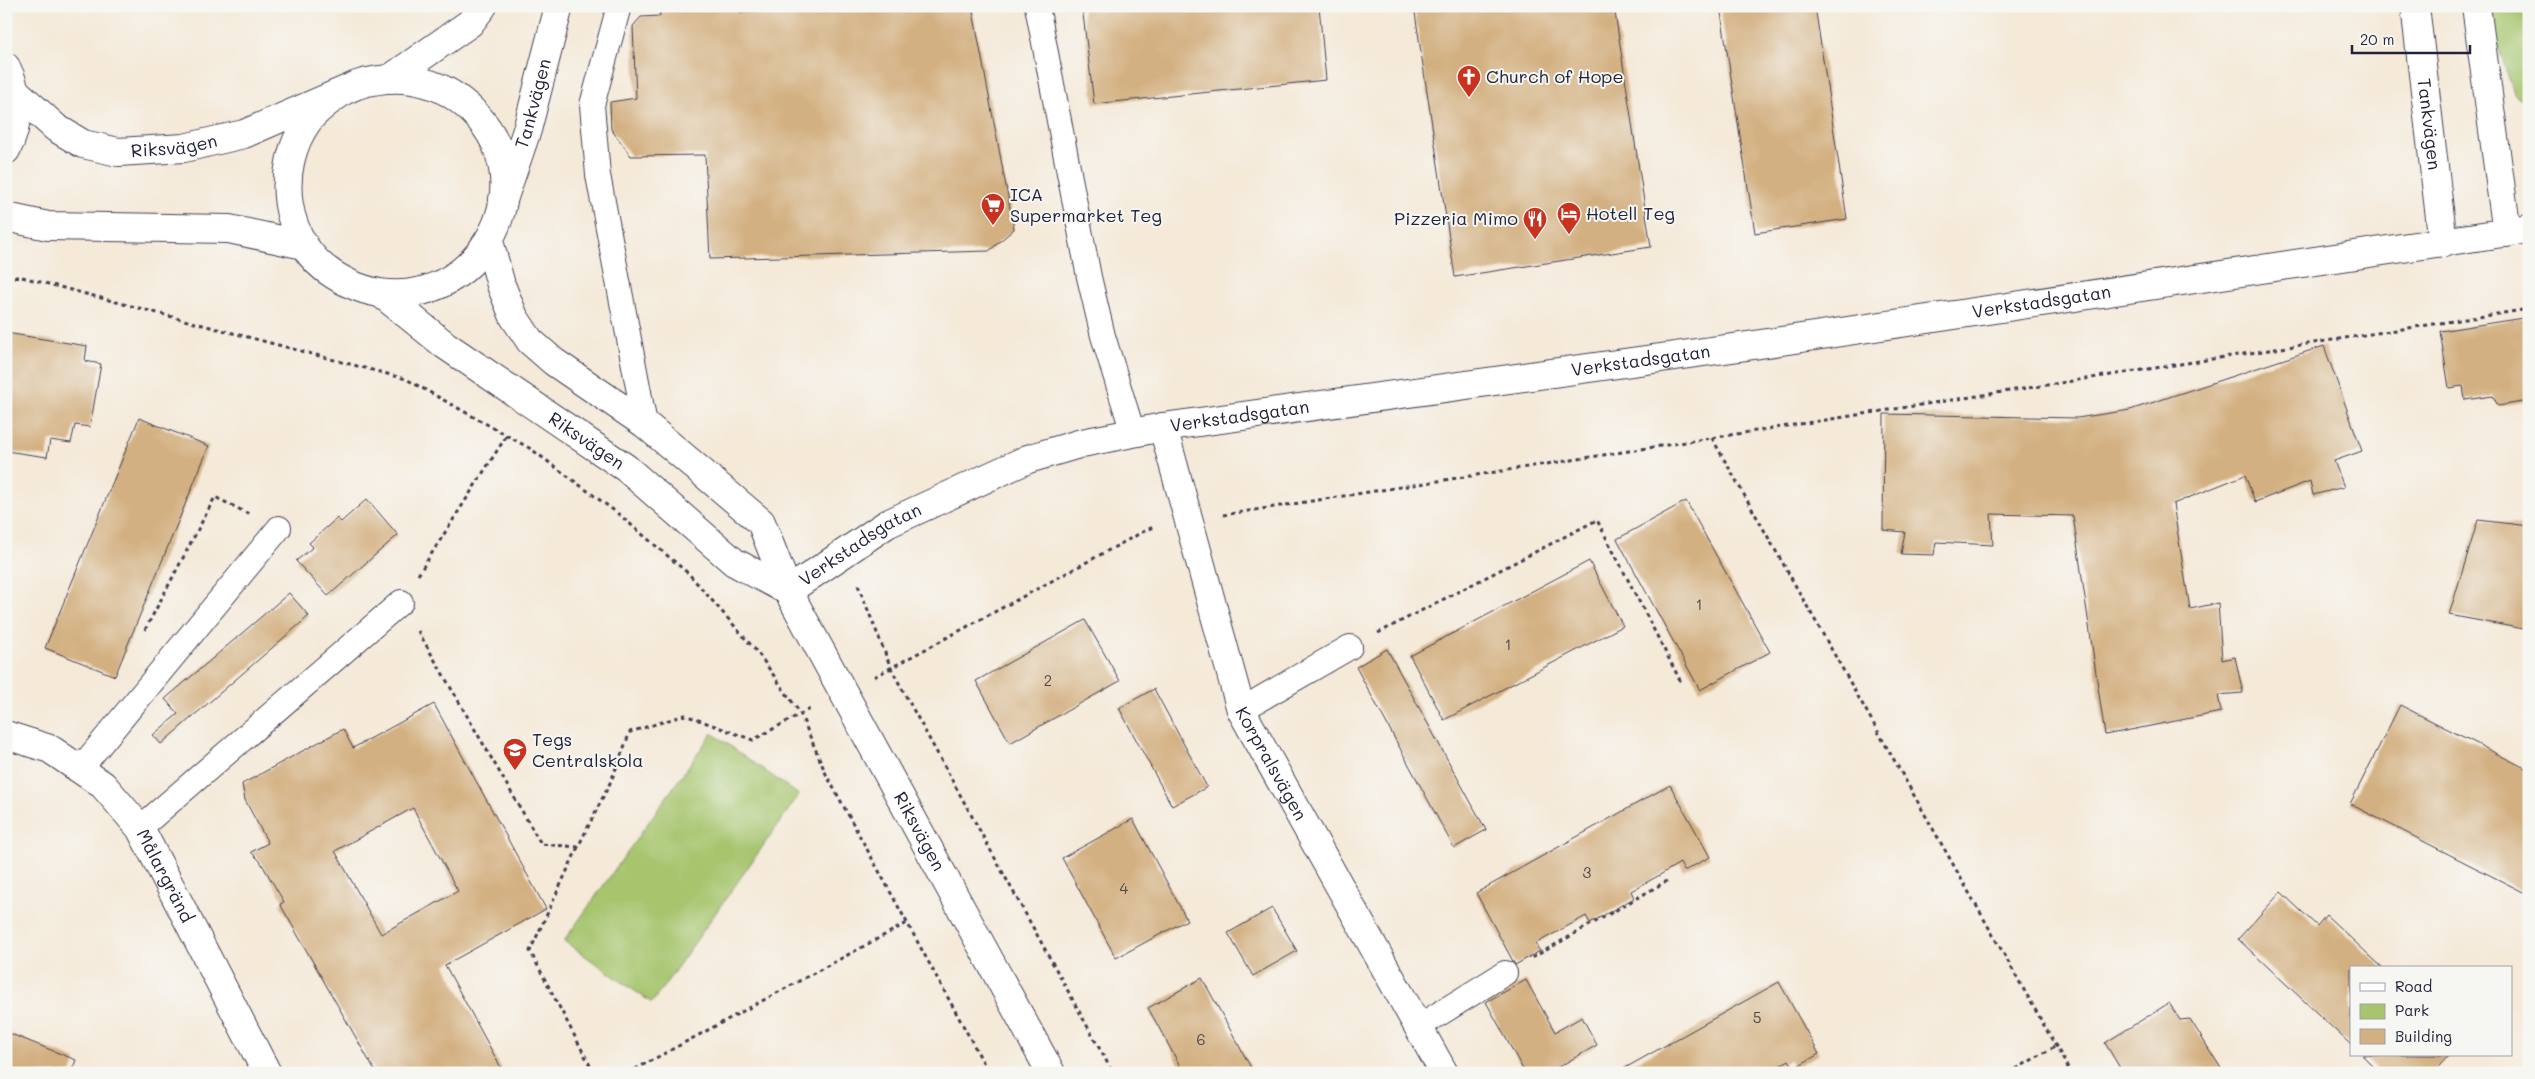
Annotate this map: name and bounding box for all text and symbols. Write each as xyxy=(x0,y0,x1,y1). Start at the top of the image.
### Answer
scale bar xyxy=(2352,22,2470,54)
text: 20 m xyxy=(2360,29,2394,49)
street label: Tankvägen xyxy=(508,56,556,152)
church icon: Church of Hope xyxy=(1456,64,1482,98)
place label: Church of Hope xyxy=(1486,64,1624,88)
street label: Tankvägen xyxy=(2413,77,2447,171)
street label: Riksvägen xyxy=(130,128,219,162)
place label: ICA Supermarket Teg xyxy=(1010,182,1162,227)
supermarket icon: ICA Supermarket Teg xyxy=(980,192,1006,226)
hotel icon: Hotell Teg xyxy=(1556,201,1582,235)
place label: Hotell Teg xyxy=(1586,201,1675,225)
place label: Pizzeria Mimo xyxy=(1394,206,1518,230)
restaurant icon: Pizzeria Mimo xyxy=(1522,206,1548,240)
street label: Verkstadsgatan xyxy=(1970,279,2112,323)
street label: Verkstadsgatan xyxy=(1570,338,1712,381)
street label: Verkstadsgatan xyxy=(1168,394,1311,437)
street label: Riksvägen xyxy=(544,406,630,475)
street label: Verkstadsgatan xyxy=(794,497,925,591)
house number: 1 xyxy=(1696,594,1702,614)
house number: 1 xyxy=(1505,634,1511,654)
house number: 2 xyxy=(1044,670,1052,690)
street label: Korpralsvägen xyxy=(1230,702,1313,824)
place label: Tegs Centralskola xyxy=(532,727,643,772)
school or university icon: Tegs Centralskola xyxy=(502,737,528,771)
street label: Riksvägen xyxy=(889,787,952,875)
street label: Målargränd xyxy=(132,824,200,927)
house number: 3 xyxy=(1583,862,1592,882)
house number: 4 xyxy=(1120,878,1129,898)
legend xyxy=(2350,966,2512,1056)
text: Road xyxy=(2395,976,2432,996)
text: Park xyxy=(2395,1000,2429,1020)
house number: 5 xyxy=(1753,1007,1761,1027)
text: Building xyxy=(2395,1026,2452,1046)
house number: 6 xyxy=(1196,1029,1206,1049)

